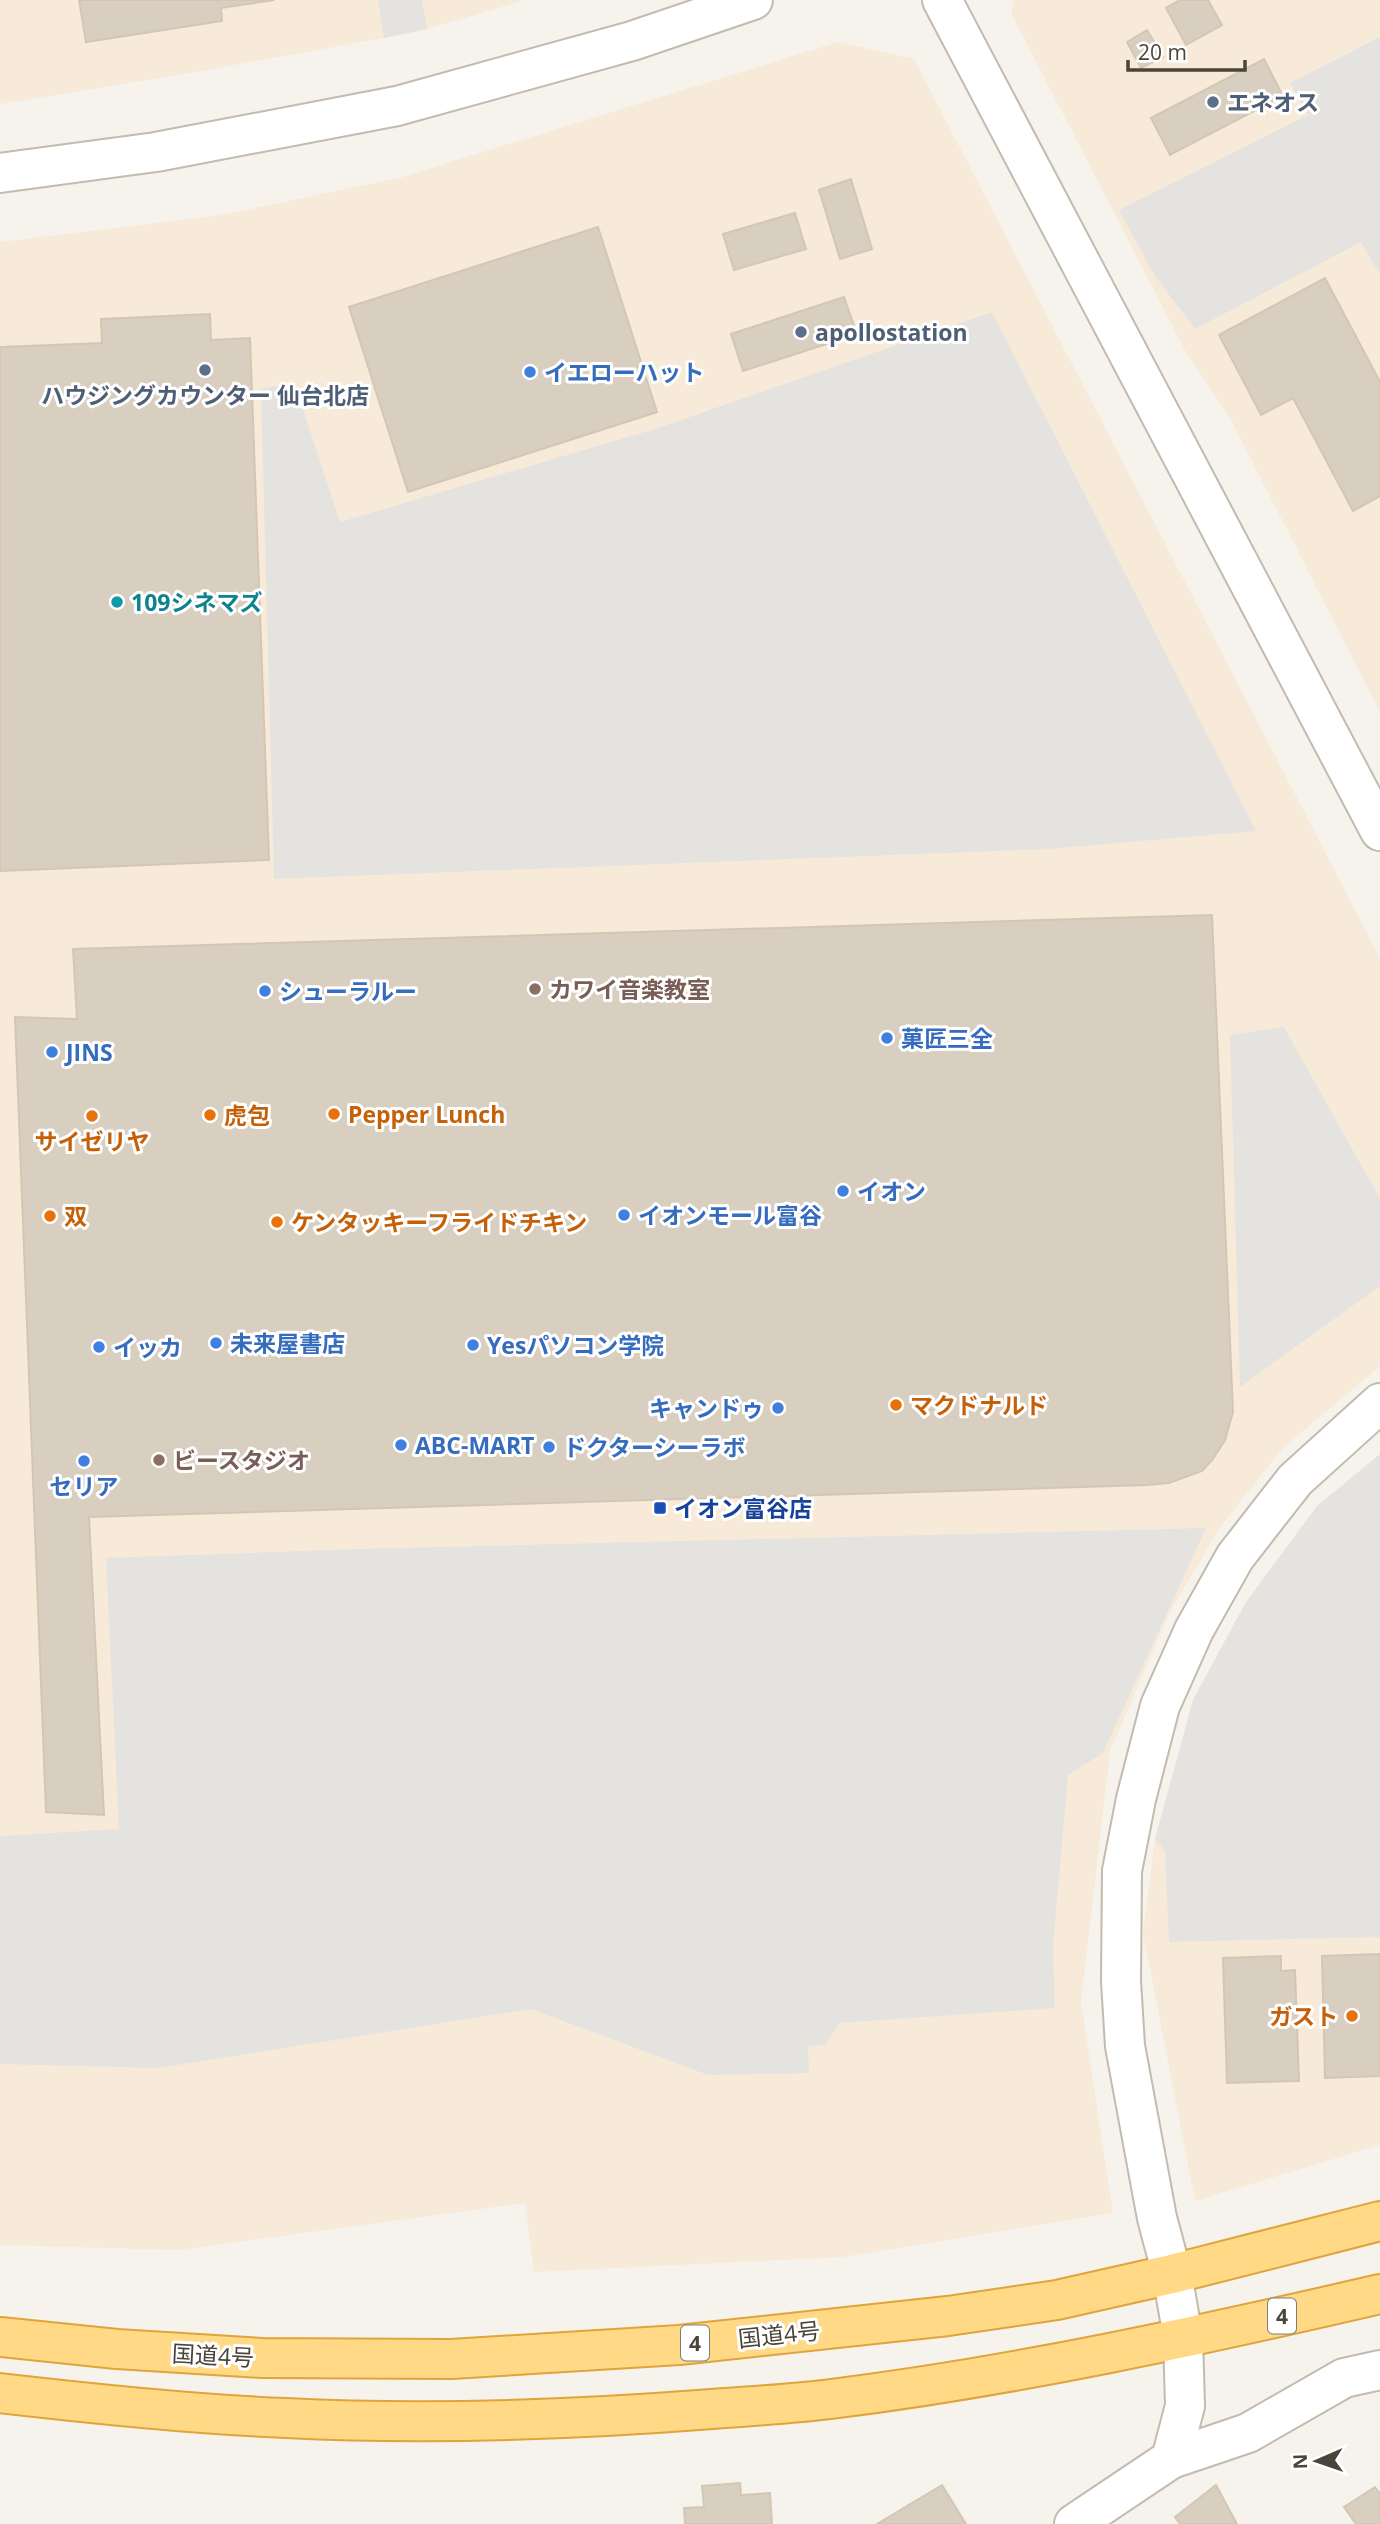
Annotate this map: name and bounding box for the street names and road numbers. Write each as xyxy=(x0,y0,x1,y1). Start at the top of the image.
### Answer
road number: 4 xyxy=(1268,2298,1296,2334)
street label: 国道4号 xyxy=(736,2314,822,2354)
road number: 4 xyxy=(681,2326,709,2360)
street label: 国道4号 xyxy=(171,2337,255,2373)

